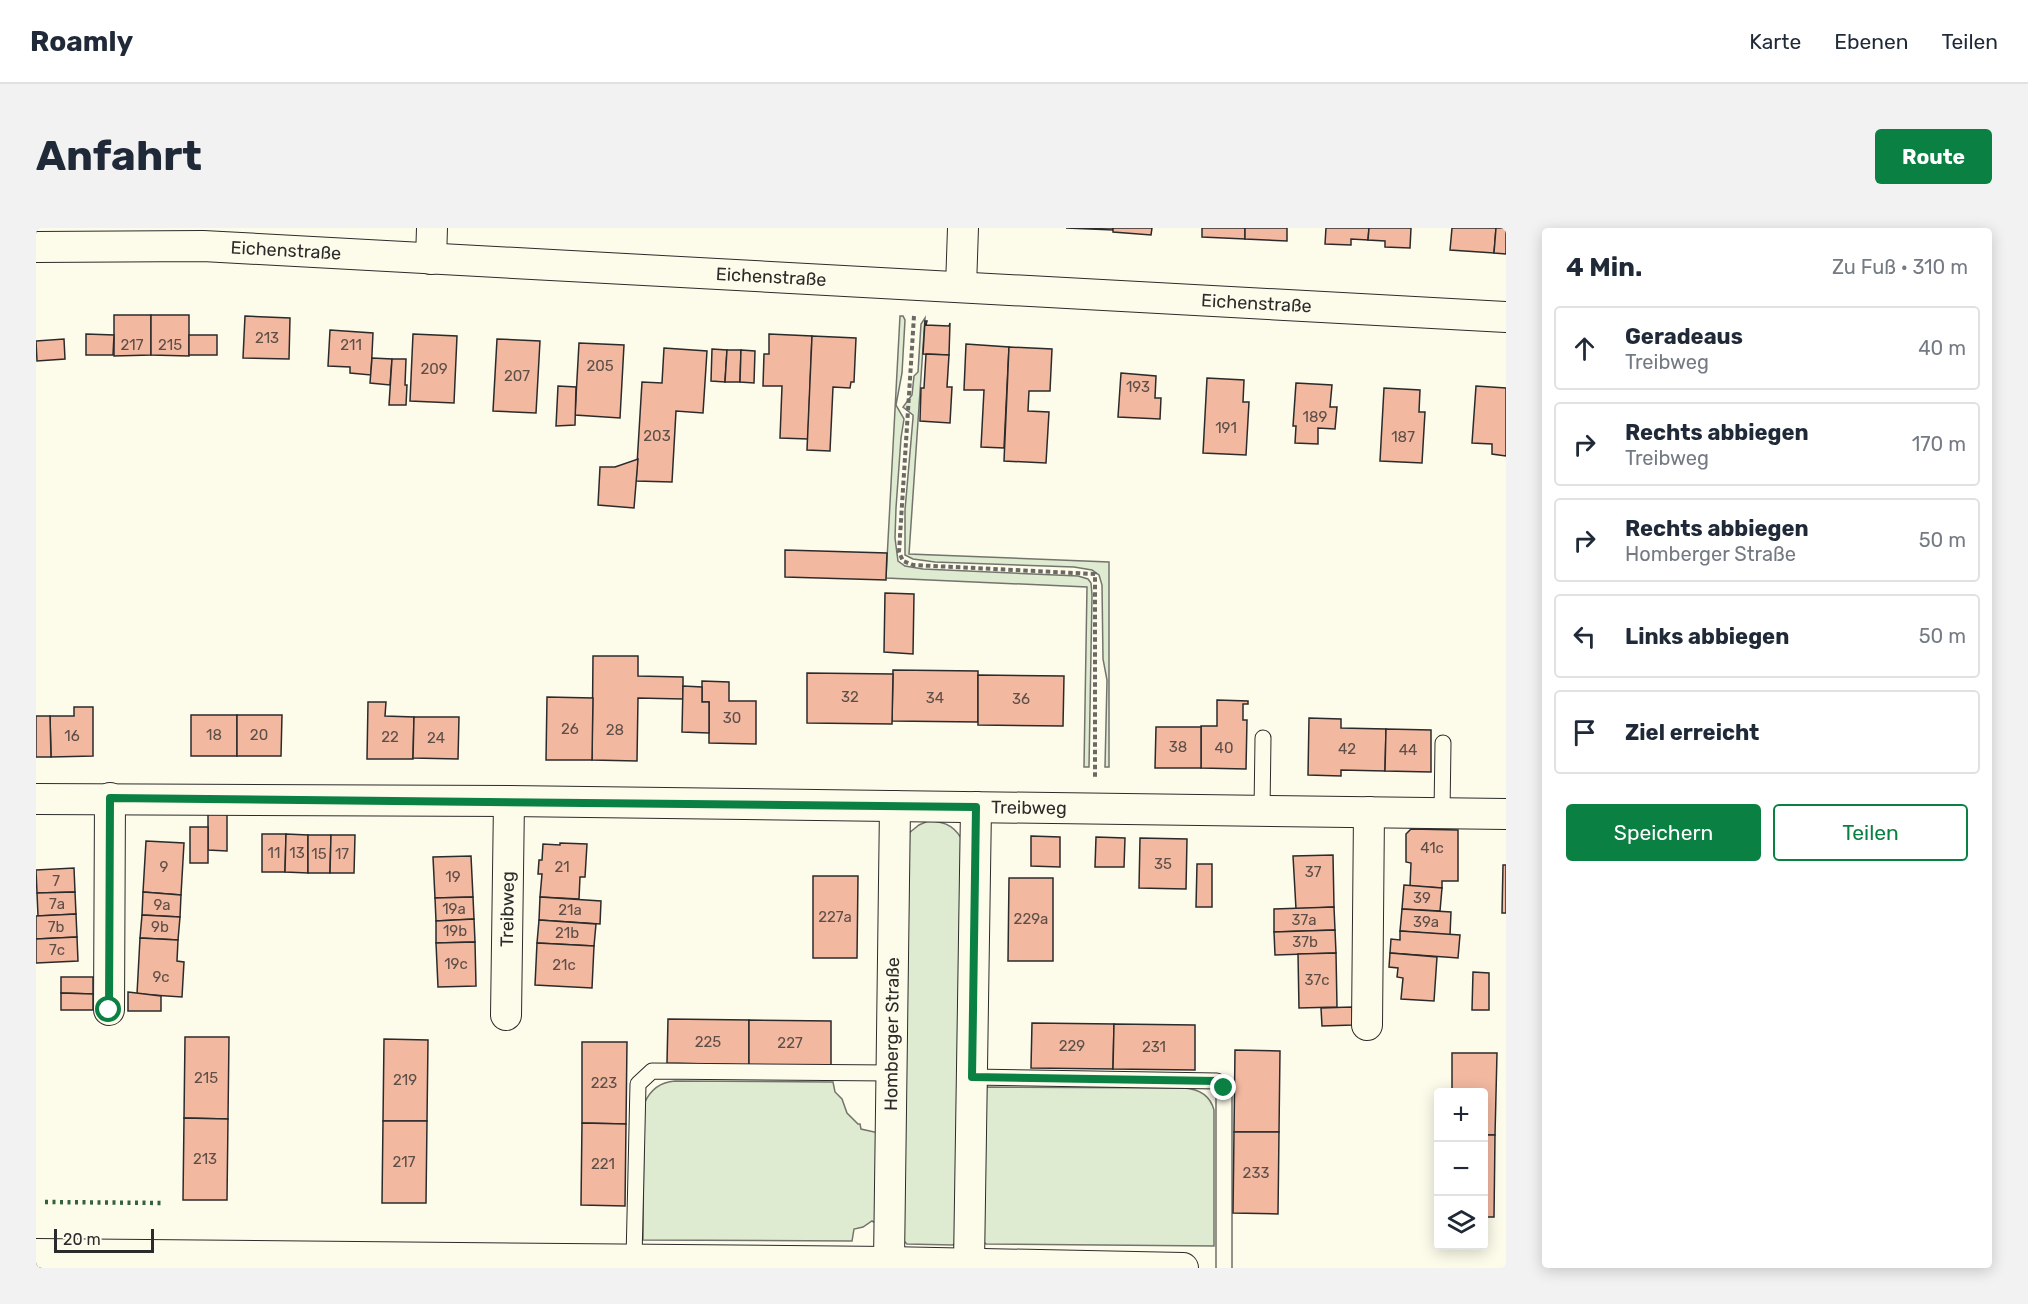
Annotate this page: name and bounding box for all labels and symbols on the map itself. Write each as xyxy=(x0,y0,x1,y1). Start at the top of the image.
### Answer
street label: Eichenstraße xyxy=(230,237,342,265)
street label: Eichenstraße xyxy=(715,263,827,291)
street label: Eichenstraße xyxy=(1201,289,1312,317)
house number: 213 xyxy=(255,329,279,347)
house number: 217 xyxy=(121,336,144,354)
house number: 215 xyxy=(158,336,182,354)
house number: 211 xyxy=(340,336,362,354)
house number: 205 xyxy=(586,357,614,375)
house number: 209 xyxy=(420,360,448,378)
house number: 207 xyxy=(504,367,530,385)
house number: 193 xyxy=(1126,378,1150,396)
house number: 189 xyxy=(1303,408,1328,426)
house number: 191 xyxy=(1215,419,1237,437)
house number: 203 xyxy=(643,427,671,445)
house number: 187 xyxy=(1391,428,1415,446)
house number: 32 xyxy=(841,688,859,706)
house number: 34 xyxy=(926,689,944,707)
house number: 36 xyxy=(1012,690,1030,708)
house number: 30 xyxy=(723,709,741,727)
house number: 26 xyxy=(561,720,579,738)
house number: 28 xyxy=(606,721,624,739)
house number: 18 xyxy=(206,726,222,744)
house number: 20 xyxy=(250,726,268,744)
house number: 16 xyxy=(64,727,80,745)
house number: 22 xyxy=(381,728,399,746)
house number: 24 xyxy=(427,729,445,747)
house number: 38 xyxy=(1169,738,1187,756)
house number: 40 xyxy=(1215,739,1233,757)
house number: 42 xyxy=(1338,740,1356,758)
house number: 44 xyxy=(1399,741,1417,759)
street label: Treibweg xyxy=(991,796,1067,819)
house number: 41c xyxy=(1420,839,1444,857)
house number: 11 xyxy=(268,844,280,862)
house number: 13 xyxy=(289,844,305,862)
house number: 15 xyxy=(311,845,327,863)
house number: 17 xyxy=(335,845,349,863)
house number: 35 xyxy=(1154,855,1172,873)
house number: 9 xyxy=(160,858,169,876)
house number: 21 xyxy=(554,858,570,876)
house number: 37 xyxy=(1305,863,1322,881)
house number: 19 xyxy=(445,868,461,886)
street label: Treibweg xyxy=(496,871,519,947)
house number: 7 xyxy=(52,872,60,890)
house number: 39 xyxy=(1413,889,1431,907)
house number: 7a xyxy=(49,895,65,913)
house number: 9a xyxy=(153,896,171,914)
house number: 19a xyxy=(442,900,466,918)
house number: 21a xyxy=(558,901,582,919)
house number: 227a xyxy=(818,908,852,926)
house number: 229a xyxy=(1014,910,1048,928)
house number: 37a xyxy=(1292,911,1317,929)
house number: 39a xyxy=(1413,913,1439,931)
house number: 7b xyxy=(48,918,64,936)
house number: 9b xyxy=(151,918,169,936)
house number: 19b xyxy=(443,922,467,940)
house number: 21b xyxy=(555,924,579,942)
house number: 37b xyxy=(1292,933,1318,951)
house number: 7c xyxy=(49,941,65,959)
house number: 19c xyxy=(444,955,468,973)
house number: 21c xyxy=(552,956,576,974)
street label: Homberger Straße xyxy=(880,957,904,1111)
house number: 9c xyxy=(152,968,170,986)
house number: 37c xyxy=(1305,971,1330,989)
route start xyxy=(95,996,121,1022)
house number: 225 xyxy=(695,1033,721,1051)
house number: 227 xyxy=(777,1034,803,1052)
house number: 229 xyxy=(1059,1037,1085,1055)
house number: 231 xyxy=(1142,1038,1166,1056)
house number: 215 xyxy=(194,1069,218,1087)
house number: 219 xyxy=(393,1071,417,1089)
house number: 223 xyxy=(591,1074,617,1092)
route end xyxy=(1210,1074,1236,1100)
house number: 213 xyxy=(193,1150,217,1168)
house number: 217 xyxy=(393,1153,416,1171)
house number: 221 xyxy=(591,1155,615,1173)
house number: 233 xyxy=(1243,1164,1269,1182)
scale bar xyxy=(54,1226,154,1254)

